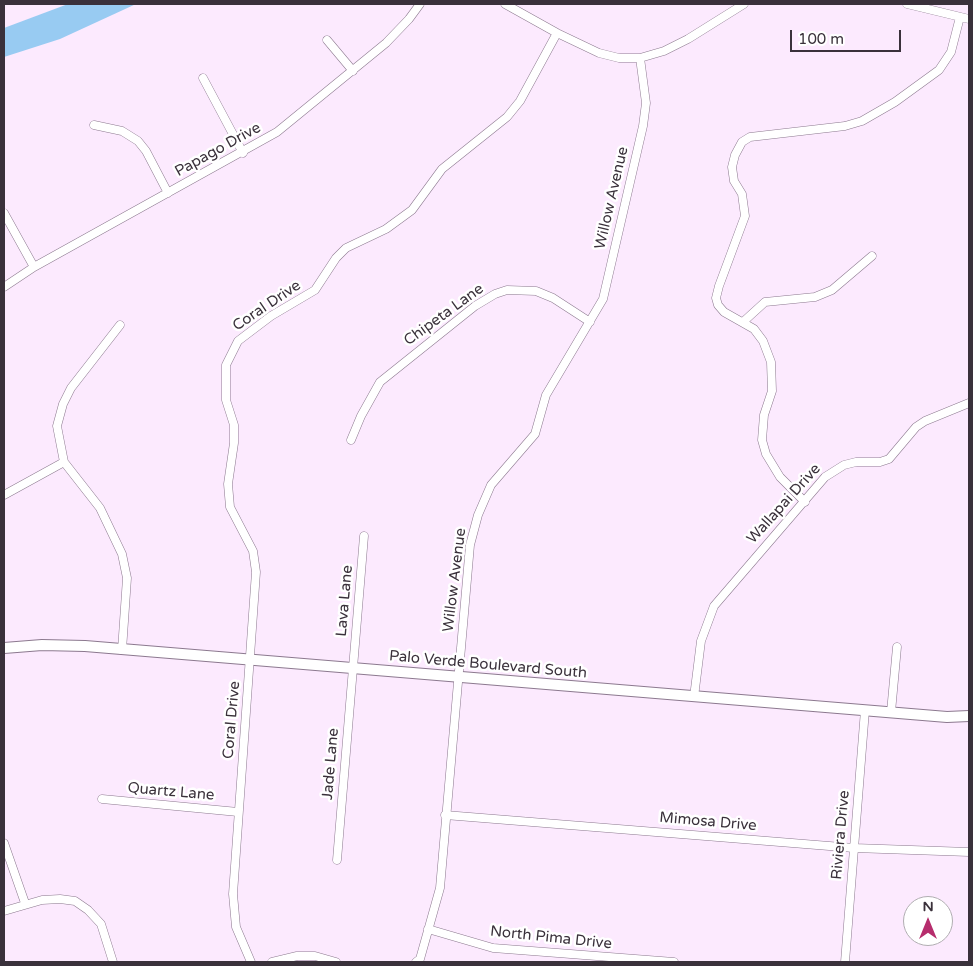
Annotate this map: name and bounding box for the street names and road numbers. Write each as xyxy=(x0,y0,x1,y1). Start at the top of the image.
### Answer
street label: Papago Drive xyxy=(172,119,264,181)
street label: Willow Avenue xyxy=(591,145,633,251)
street label: Coral Drive xyxy=(230,277,304,335)
street label: Chipeta Lane xyxy=(401,280,487,350)
street label: Wallapai Drive xyxy=(743,460,825,548)
street label: Willow Avenue xyxy=(440,527,470,633)
street label: Lava Lane xyxy=(333,564,357,638)
street label: Palo Verde Boulevard South xyxy=(388,647,588,683)
street label: Coral Drive xyxy=(220,680,244,760)
street label: Jade Lane xyxy=(319,727,343,801)
street label: Quartz Lane xyxy=(127,779,215,805)
street label: Riviera Drive xyxy=(828,790,854,880)
street label: Mimosa Drive xyxy=(659,809,757,835)
street label: North Pima Drive xyxy=(489,923,613,953)

